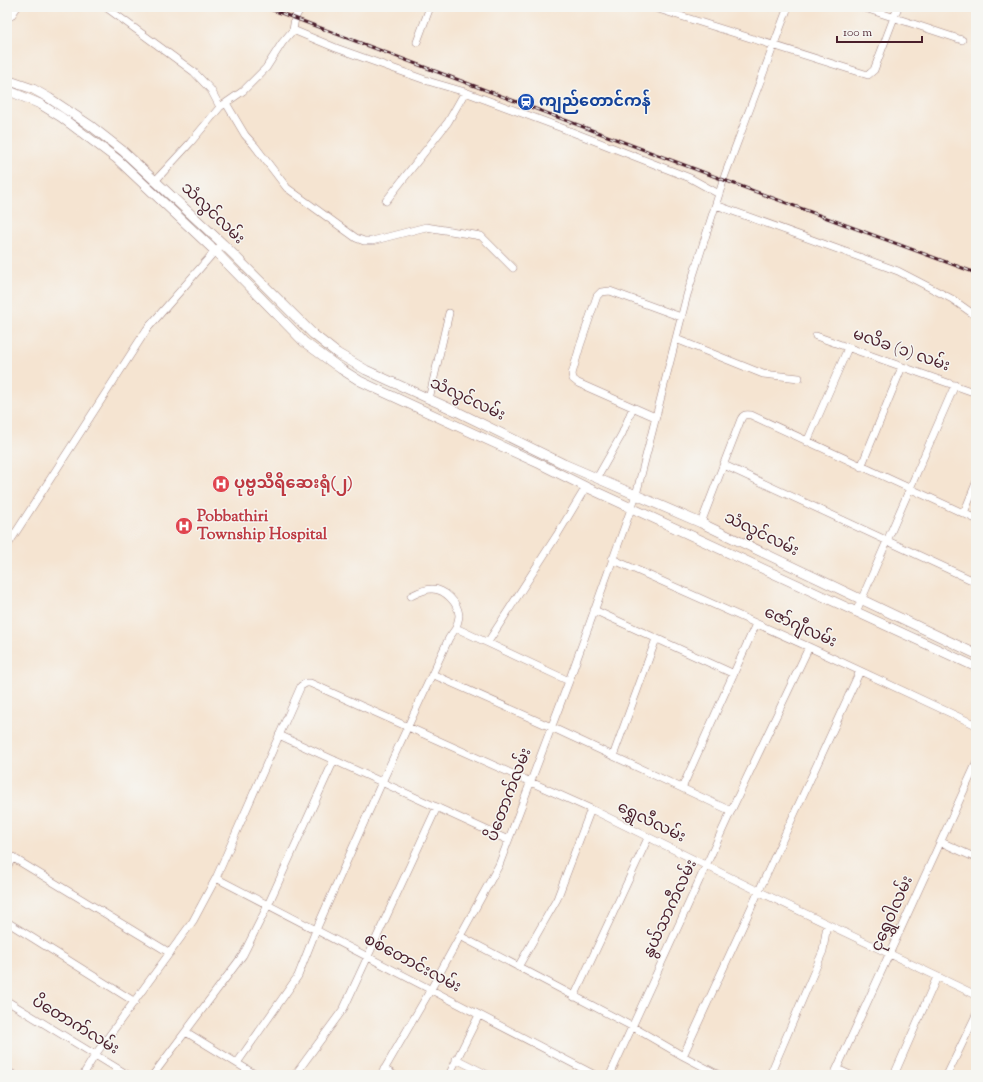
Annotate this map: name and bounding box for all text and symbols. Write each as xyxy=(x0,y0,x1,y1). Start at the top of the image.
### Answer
scale bar xyxy=(837,18,922,44)
text: 100 m xyxy=(843,24,872,42)
place label: ကျည်တောင်ကန် xyxy=(539,89,651,114)
station icon: ကျည်တောင်ကန် xyxy=(516,92,536,112)
street label: သံလွင်လမ်း xyxy=(175,176,250,250)
street label: မလိခ (၁) လမ်း xyxy=(849,322,953,378)
street label: သံလွင်လမ်း xyxy=(426,371,509,428)
place label: ပုဗ္ဗသီရိဆေးရုံ(၂) xyxy=(234,471,353,496)
hospital icon: ပုဗ္ဗသီရိဆေးရုံ(၂) xyxy=(211,474,231,494)
street label: သံလွင်လမ်း xyxy=(720,505,803,563)
place label: Pobbathiri Township Hospital xyxy=(197,506,328,547)
hospital icon: Pobbathiri Township Hospital xyxy=(174,516,194,536)
street label: ဇော်ဂျီလမ်း xyxy=(760,600,841,654)
street label: ပိတောက်လမ်း xyxy=(480,744,538,845)
street label: ရွှေလီလမ်း xyxy=(613,795,690,849)
street label: နွယ်သာကီလမ်း xyxy=(636,855,704,962)
street label: ငုရွှေဝါလမ်း xyxy=(864,872,921,956)
street label: စစ်တောင်းလမ်း xyxy=(359,927,466,999)
street label: ပိတောက်လမ်း xyxy=(27,989,124,1061)

